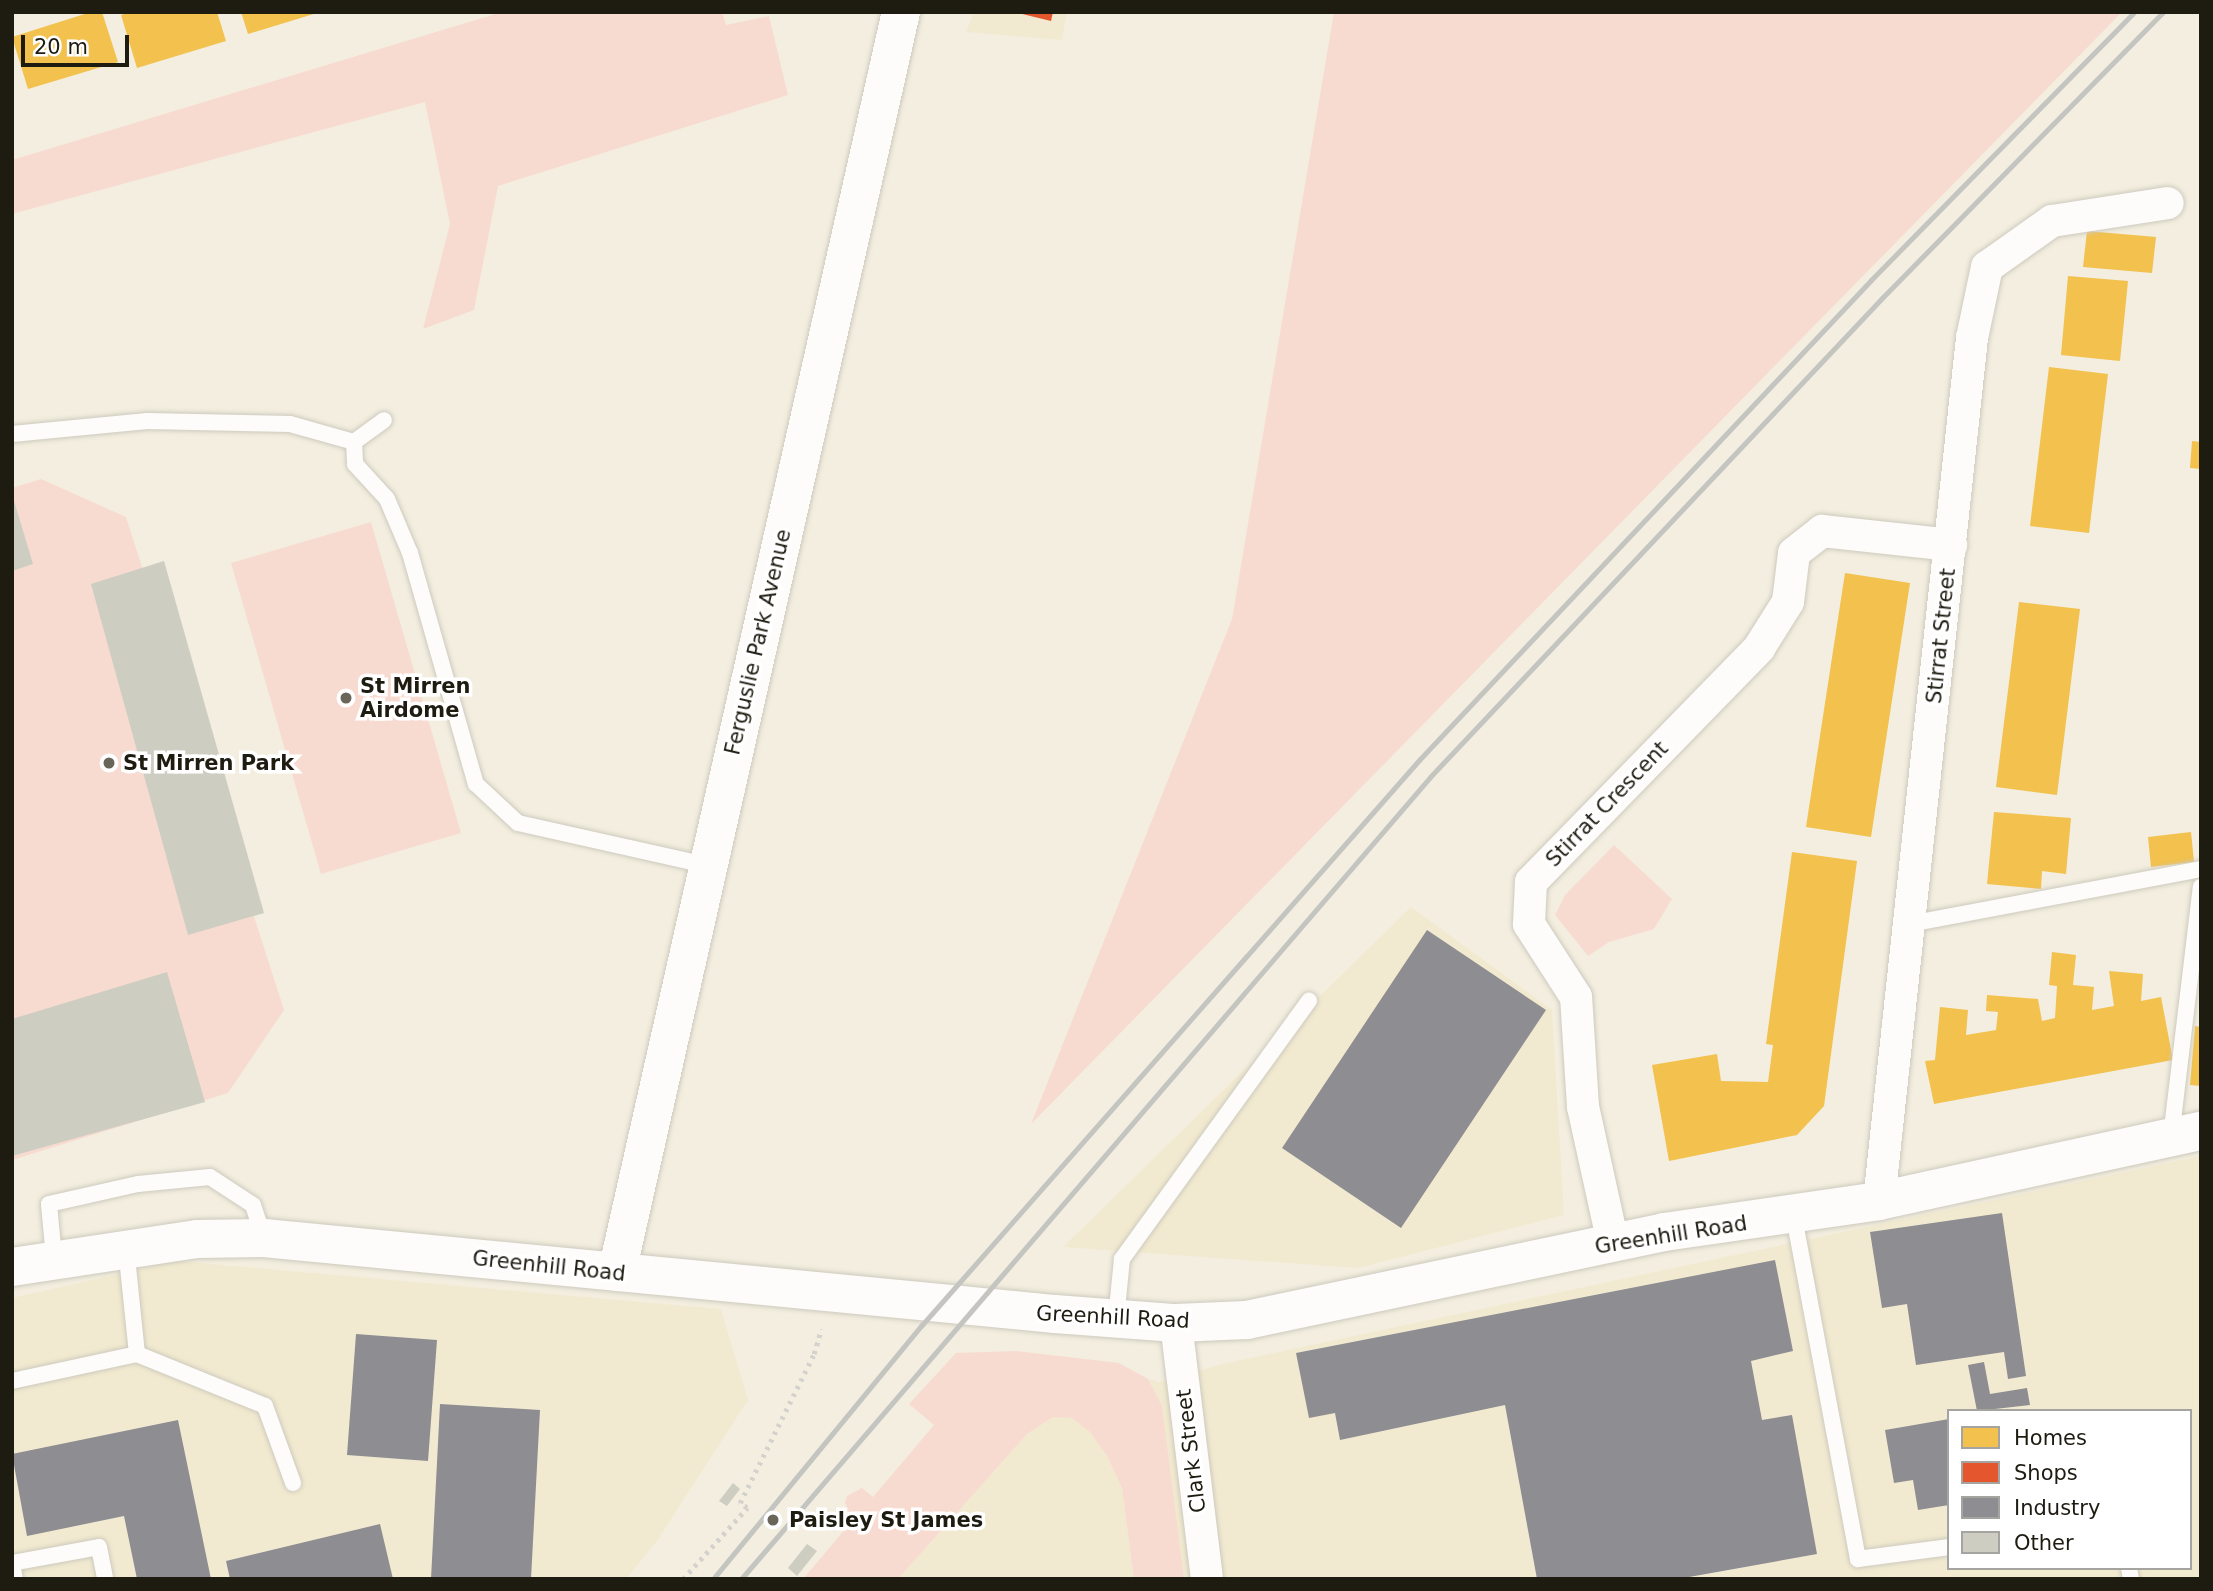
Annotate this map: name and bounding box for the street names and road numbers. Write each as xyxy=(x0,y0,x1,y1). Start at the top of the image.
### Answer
street label: Ferguslie Park Avenue xyxy=(720,527,796,757)
street label: Stirrat Street xyxy=(1921,567,1961,705)
street label: Stirrat Crescent xyxy=(1541,736,1673,872)
street label: Greenhill Road xyxy=(1593,1211,1749,1259)
street label: Greenhill Road xyxy=(471,1245,627,1287)
street label: Greenhill Road xyxy=(1036,1300,1190,1334)
street label: Clark Street xyxy=(1171,1388,1211,1514)

